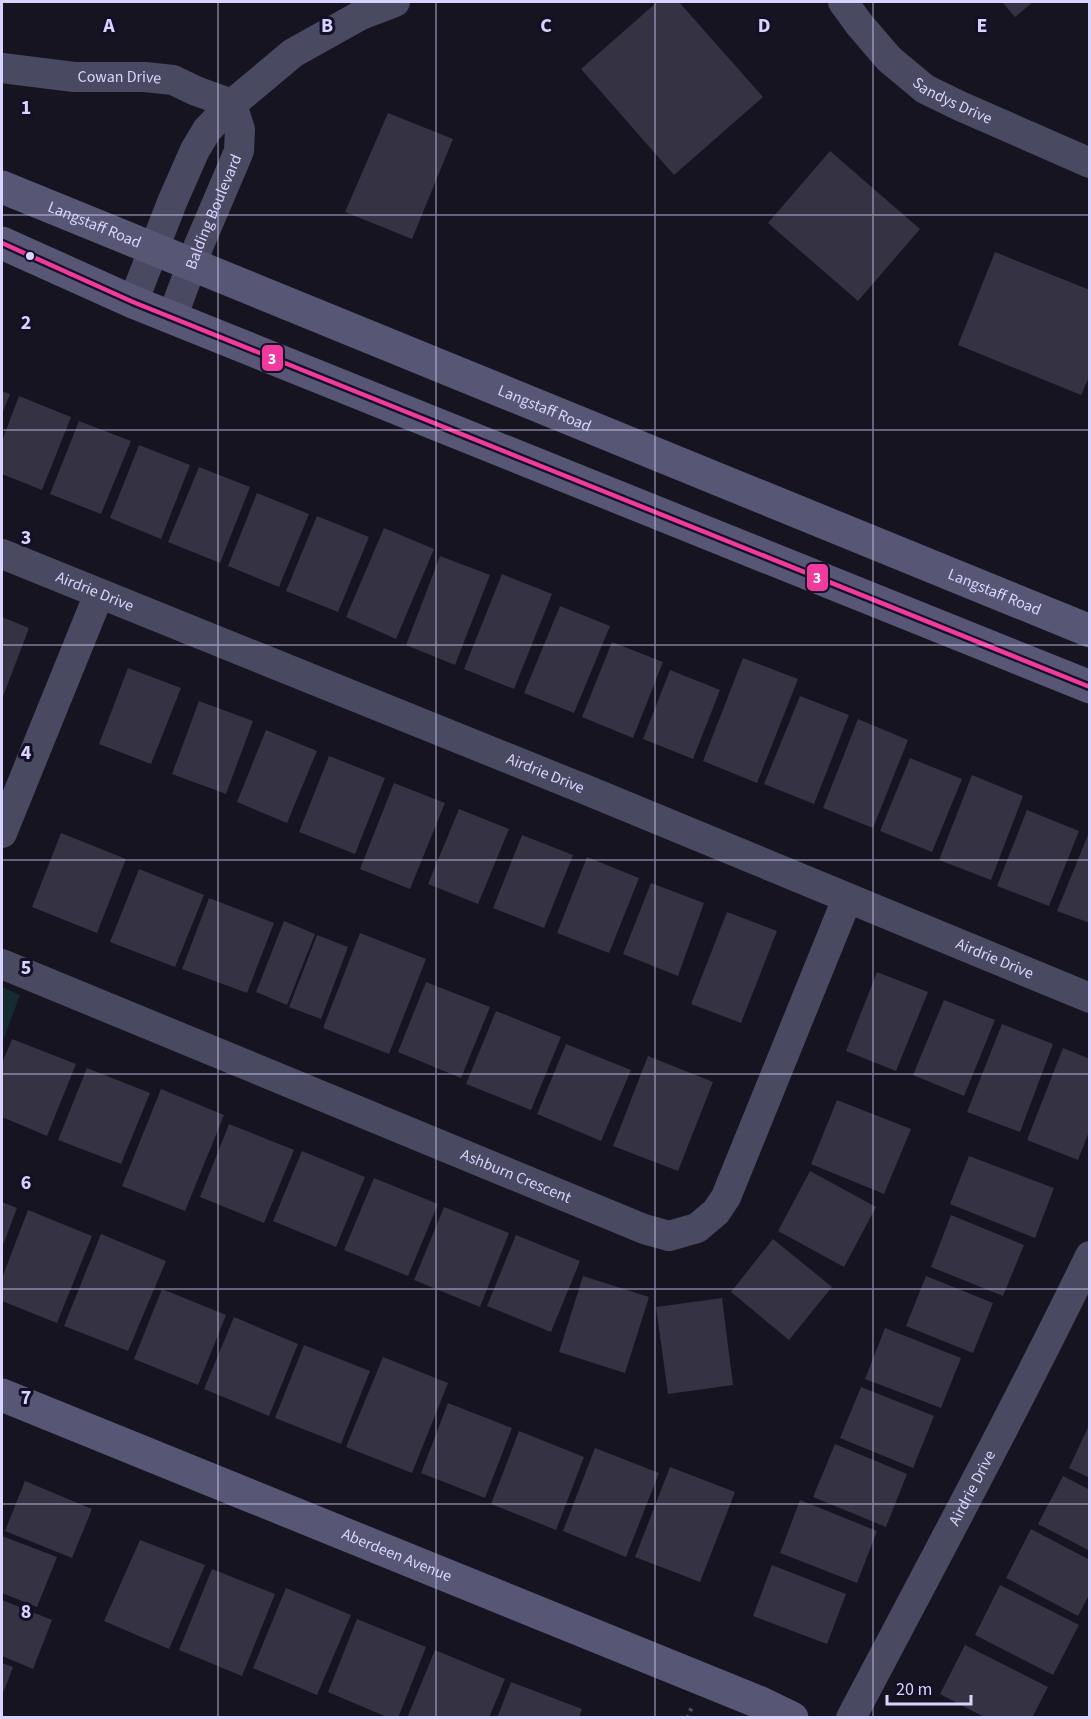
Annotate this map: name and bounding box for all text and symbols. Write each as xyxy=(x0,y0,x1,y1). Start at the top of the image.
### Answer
text: A xyxy=(102,12,115,40)
text: B xyxy=(321,12,333,40)
text: C xyxy=(540,12,552,40)
text: D xyxy=(758,12,770,40)
text: E xyxy=(977,12,987,40)
street label: Cowan Drive xyxy=(78,66,163,90)
street label: Sandys Drive xyxy=(908,72,996,130)
text: 1 xyxy=(21,94,31,122)
street label: Balding Boulevard xyxy=(180,151,247,273)
street label: Langstaff Road xyxy=(45,196,145,254)
unlabelled marker xyxy=(24,250,36,262)
text: 2 xyxy=(21,309,31,337)
line badge: 3 xyxy=(261,344,284,372)
text: 3 xyxy=(268,348,276,370)
street label: Langstaff Road xyxy=(495,380,595,437)
text: 3 xyxy=(21,524,31,552)
line badge: 3 xyxy=(806,563,829,592)
street label: Langstaff Road xyxy=(945,563,1045,621)
street label: Airdrie Drive xyxy=(52,566,137,617)
text: 3 xyxy=(813,567,821,589)
text: 4 xyxy=(21,739,32,767)
street label: Airdrie Drive xyxy=(503,748,588,799)
street label: Airdrie Drive xyxy=(952,933,1037,985)
text: 5 xyxy=(21,954,31,982)
street label: Ashburn Crescent xyxy=(457,1143,575,1209)
text: 6 xyxy=(21,1169,31,1197)
text: 7 xyxy=(21,1384,31,1412)
street label: Airdrie Drive xyxy=(943,1446,1001,1529)
street label: Aberdeen Avenue xyxy=(338,1523,455,1587)
text: 8 xyxy=(21,1598,31,1626)
scale bar xyxy=(887,1668,971,1706)
text: 20 m xyxy=(896,1677,932,1702)

